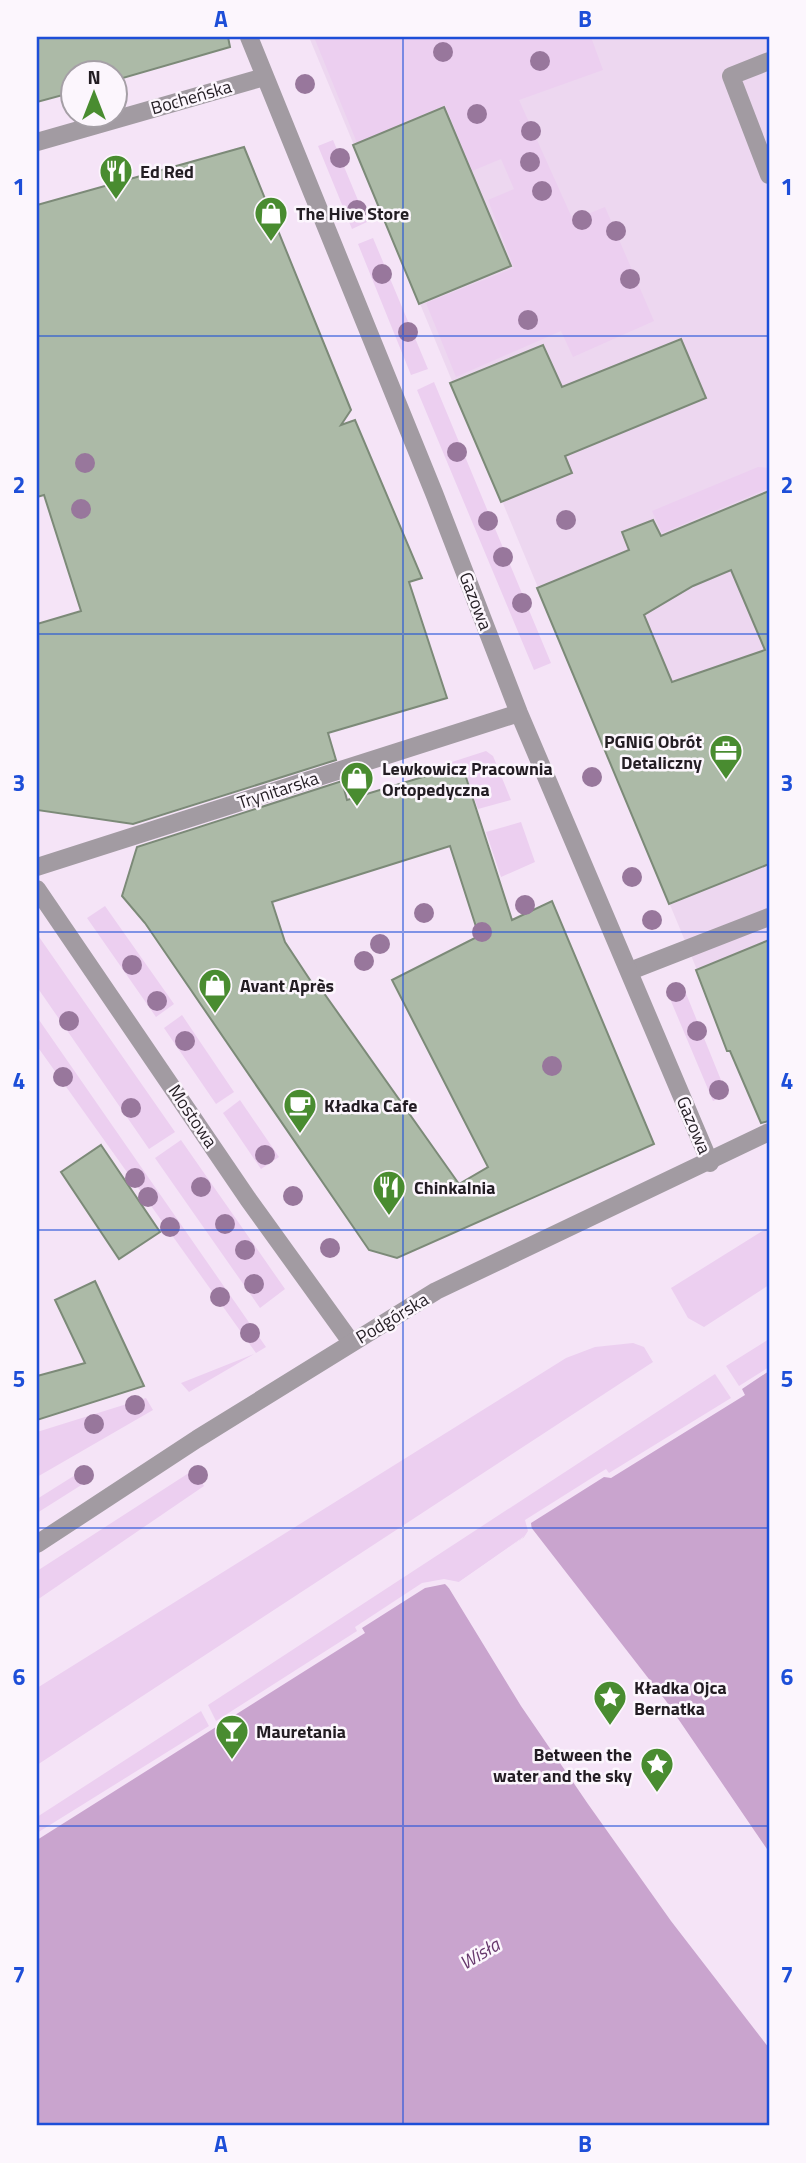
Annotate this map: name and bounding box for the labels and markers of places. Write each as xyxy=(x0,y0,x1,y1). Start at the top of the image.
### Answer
restaurant icon: Ed Red xyxy=(97,152,135,201)
place label: Ed Red xyxy=(140,158,194,185)
shop icon: The Hive Store xyxy=(252,194,290,243)
place label: The Hive Store xyxy=(296,200,409,227)
place label: PGNiG Obrót Detaliczny xyxy=(604,728,702,776)
office icon: PGNiG Obrót Detaliczny xyxy=(707,732,745,781)
place label: Lewkowicz Pracownia Ortopedyczna xyxy=(382,755,553,803)
shop icon: Lewkowicz Pracownia Ortopedyczna xyxy=(338,759,376,808)
shop icon: Avant Après xyxy=(196,966,234,1015)
place label: Avant Après xyxy=(240,972,334,999)
cafe icon: Kładka Cafe xyxy=(281,1086,319,1135)
place label: Kładka Cafe xyxy=(324,1092,418,1119)
restaurant icon: Chinkalnia xyxy=(370,1168,408,1217)
place label: Chinkalnia xyxy=(414,1174,495,1201)
place label: Kładka Ojca Bernatka xyxy=(634,1674,727,1722)
place icon: Kładka Ojca Bernatka xyxy=(591,1678,629,1727)
bar icon: Mauretania xyxy=(213,1712,251,1761)
place label: Mauretania xyxy=(256,1718,346,1745)
place label: Between the water and the sky xyxy=(493,1741,632,1789)
place icon: Between the water and the sky xyxy=(638,1745,676,1794)

